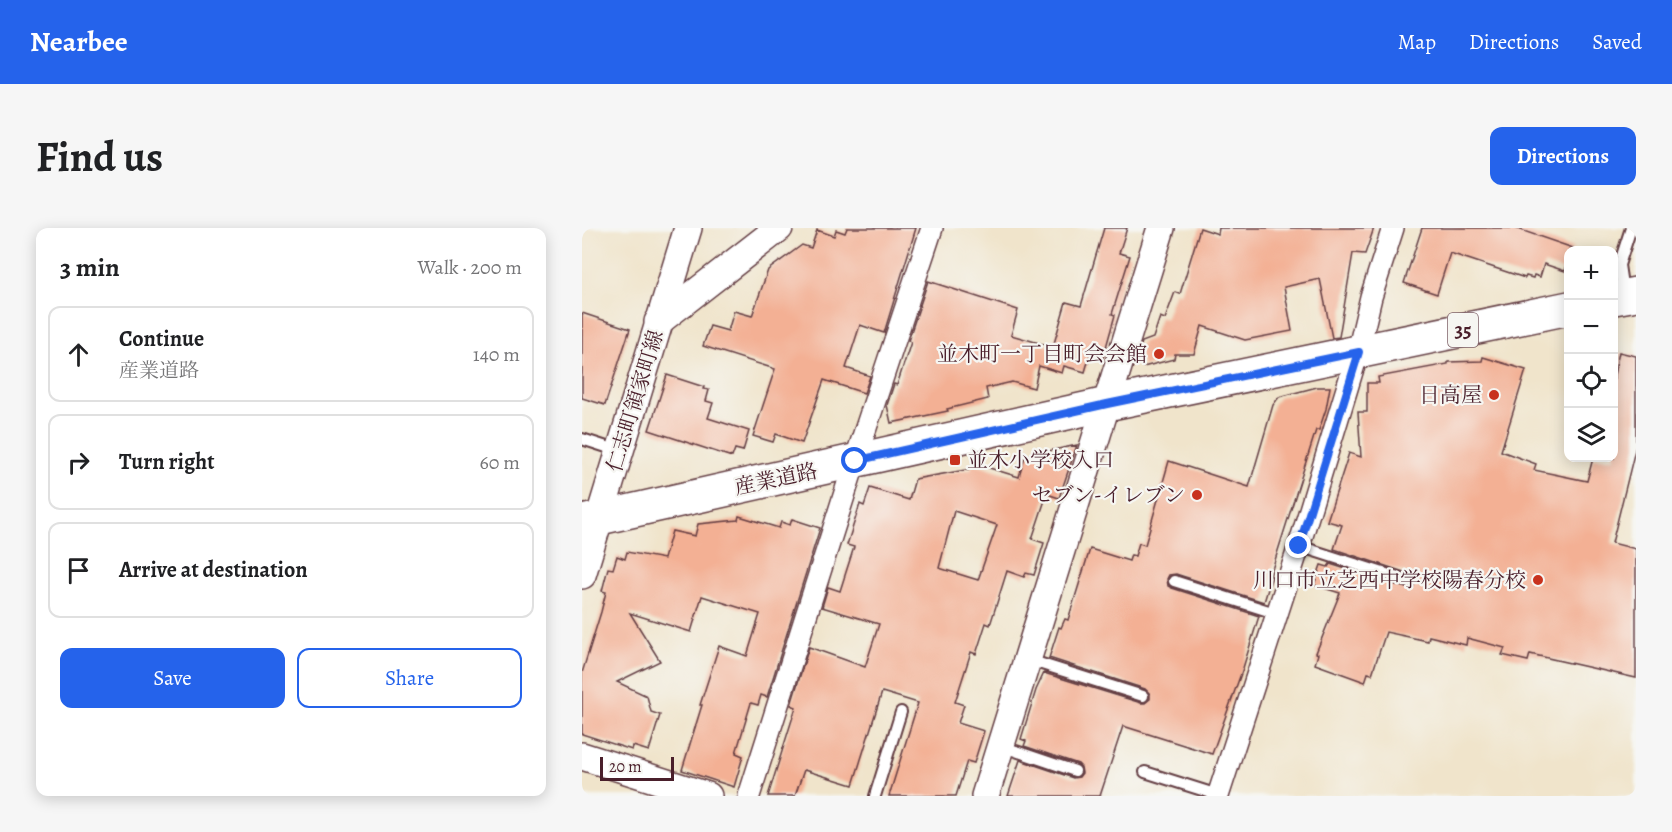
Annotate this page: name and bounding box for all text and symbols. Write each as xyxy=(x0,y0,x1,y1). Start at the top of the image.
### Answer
text: Nearbee xyxy=(30,23,128,61)
text: Map xyxy=(1398,28,1436,56)
text: Directions xyxy=(1469,28,1559,56)
text: Saved xyxy=(1592,28,1642,56)
button: Directions xyxy=(1490,127,1636,185)
text: Find us xyxy=(36,128,163,185)
map controls xyxy=(1564,246,1618,462)
button: + xyxy=(1564,246,1618,300)
text: 3 min xyxy=(60,250,120,285)
text: Walk · 200 m xyxy=(418,254,522,281)
button: − xyxy=(1564,300,1618,354)
road number: 35 xyxy=(1448,313,1478,347)
text: Continue xyxy=(119,324,204,354)
street label: 仁志町領家町線 xyxy=(600,327,670,475)
icon: ahead xyxy=(62,338,95,371)
place label: 並木町一丁目町会会館 xyxy=(937,340,1147,368)
text: 140 m xyxy=(473,341,520,368)
marker: 並木町一丁目町会会館 xyxy=(1152,347,1166,361)
button: locate xyxy=(1564,354,1618,408)
text: 産業道路 xyxy=(119,357,199,384)
place label: 日高屋 xyxy=(1419,381,1482,409)
marker: 日高屋 xyxy=(1487,388,1501,402)
button: layers xyxy=(1564,408,1618,462)
icon: right xyxy=(62,446,95,479)
place label: 並木小学校入口 xyxy=(967,446,1114,474)
text: Turn right xyxy=(119,447,215,477)
route start xyxy=(841,447,867,473)
text: 60 m xyxy=(480,449,520,476)
marker: 並木小学校入口 xyxy=(948,453,962,467)
street label: 産業道路 xyxy=(732,457,820,501)
place label: セブン-イレブン xyxy=(1032,481,1185,509)
marker: セブン-イレブン xyxy=(1190,488,1204,502)
route end xyxy=(1285,532,1311,558)
icon: arrive xyxy=(62,554,95,587)
text: Arrive at destination xyxy=(119,555,308,585)
place label: 川口市立芝西中学校陽春分校 xyxy=(1253,566,1526,594)
marker: 川口市立芝西中学校陽春分校 xyxy=(1531,573,1545,587)
button: Save xyxy=(60,648,285,708)
button: Share xyxy=(297,648,522,708)
scale bar xyxy=(600,754,674,782)
text: 20 m xyxy=(609,756,642,778)

